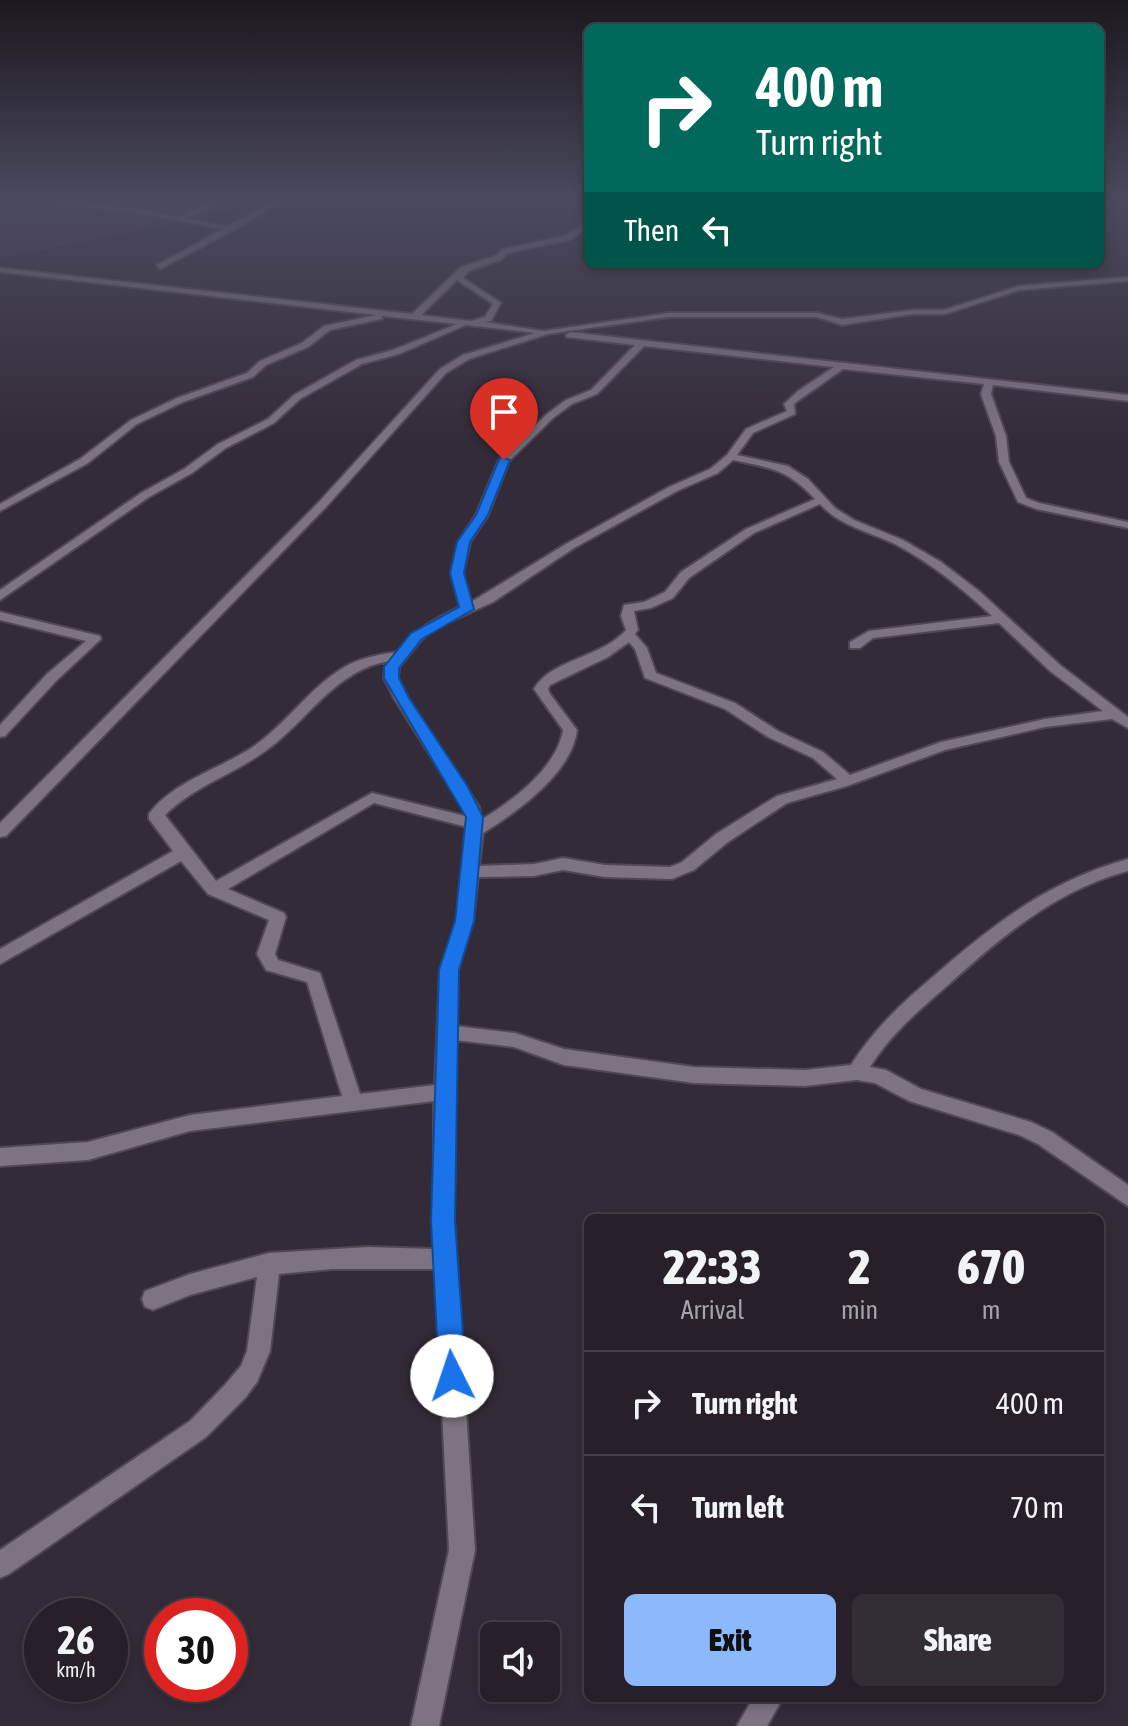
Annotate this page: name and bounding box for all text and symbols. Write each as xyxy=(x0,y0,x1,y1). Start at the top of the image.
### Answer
text: 400 m xyxy=(756,55,883,119)
icon: right xyxy=(624,56,728,160)
text: Turn right xyxy=(756,121,883,163)
icon: left xyxy=(695,208,739,252)
text: Then xyxy=(624,213,679,247)
pin xyxy=(470,378,538,460)
icon: arrive xyxy=(482,390,526,434)
text: 22:33 xyxy=(663,1239,762,1294)
text: 2 xyxy=(848,1239,871,1294)
text: 670 xyxy=(957,1239,1025,1294)
text: Arrival xyxy=(681,1295,744,1325)
text: min xyxy=(841,1295,878,1325)
text: m xyxy=(982,1295,1000,1325)
position arrow xyxy=(410,1334,494,1418)
icon: right xyxy=(624,1381,668,1425)
text: Turn right xyxy=(692,1386,798,1420)
text: 400 m xyxy=(996,1386,1064,1420)
icon: left xyxy=(624,1485,668,1529)
text: Turn left xyxy=(692,1490,784,1524)
text: 70 m xyxy=(1010,1490,1064,1524)
button: Exit xyxy=(624,1594,836,1686)
button: Share xyxy=(852,1594,1064,1686)
speed limit sign: 30 xyxy=(144,1598,248,1702)
text: 26 xyxy=(57,1617,95,1662)
map controls xyxy=(480,1622,560,1702)
button: sound xyxy=(480,1622,560,1702)
text: km/h xyxy=(56,1658,96,1681)

